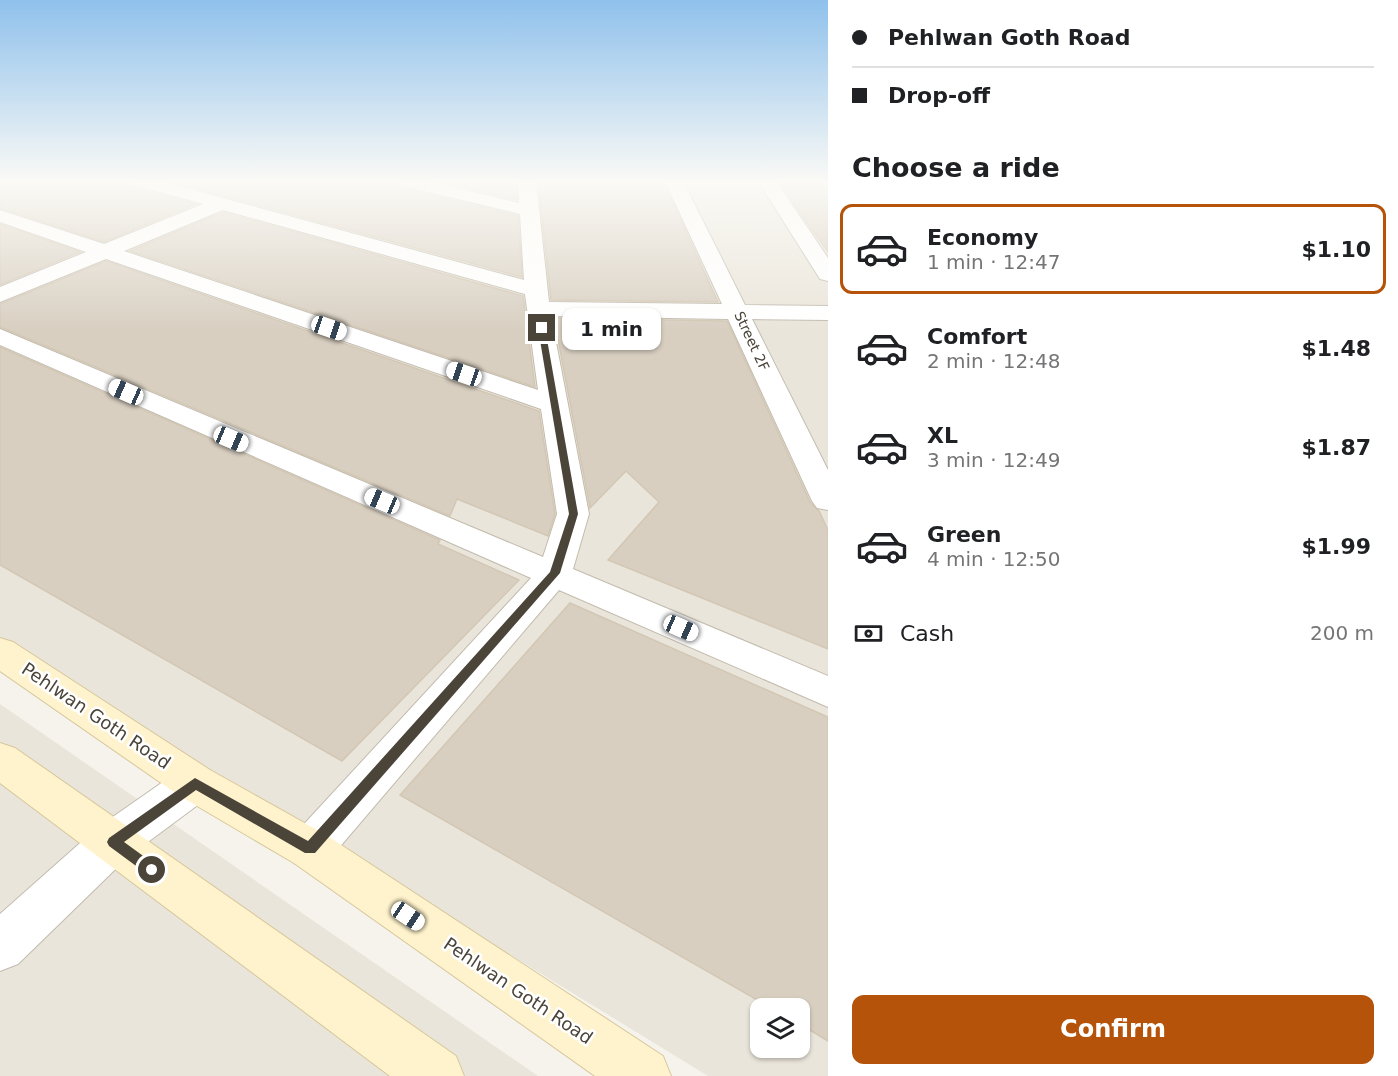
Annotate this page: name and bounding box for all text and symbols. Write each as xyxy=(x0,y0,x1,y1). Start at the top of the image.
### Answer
text: Pehlwan Goth Road xyxy=(888,25,1130,50)
text: Drop-off xyxy=(888,83,990,108)
text: Choose a ride xyxy=(852,152,1060,183)
icon: car xyxy=(855,222,909,276)
text: Economy xyxy=(927,225,1038,250)
text: $1.10 xyxy=(1301,237,1371,262)
text: 1 min · 12:47 xyxy=(927,250,1061,274)
callout: 1 min xyxy=(563,307,662,349)
street label: Street 2F xyxy=(731,309,773,373)
car xyxy=(309,314,349,342)
route end xyxy=(528,314,555,341)
text: 1 min xyxy=(580,317,643,341)
icon: car xyxy=(855,321,909,375)
text: Comfort xyxy=(927,324,1027,349)
text: $1.48 xyxy=(1301,336,1371,361)
text: 2 min · 12:48 xyxy=(927,349,1061,373)
car xyxy=(444,360,484,388)
car xyxy=(106,376,146,408)
icon: car xyxy=(855,420,909,474)
text: XL xyxy=(927,423,958,448)
car xyxy=(211,424,251,454)
text: $1.87 xyxy=(1301,435,1371,460)
text: 3 min · 12:49 xyxy=(927,448,1061,472)
car xyxy=(362,486,402,516)
icon: car xyxy=(855,519,909,573)
text: Green xyxy=(927,522,1001,547)
text: $1.99 xyxy=(1301,534,1371,559)
text: 4 min · 12:50 xyxy=(927,547,1061,571)
car xyxy=(661,612,701,644)
icon: cash xyxy=(852,617,885,650)
text: Cash xyxy=(900,621,954,646)
text: 200 m xyxy=(1310,621,1374,645)
street label: Pehlwan Goth Road xyxy=(18,658,175,773)
route start xyxy=(138,856,165,883)
car xyxy=(388,898,428,934)
street label: Pehlwan Goth Road xyxy=(440,933,597,1048)
button: Confirm xyxy=(852,995,1374,1064)
map controls xyxy=(750,998,810,1058)
button: layers xyxy=(750,998,810,1058)

